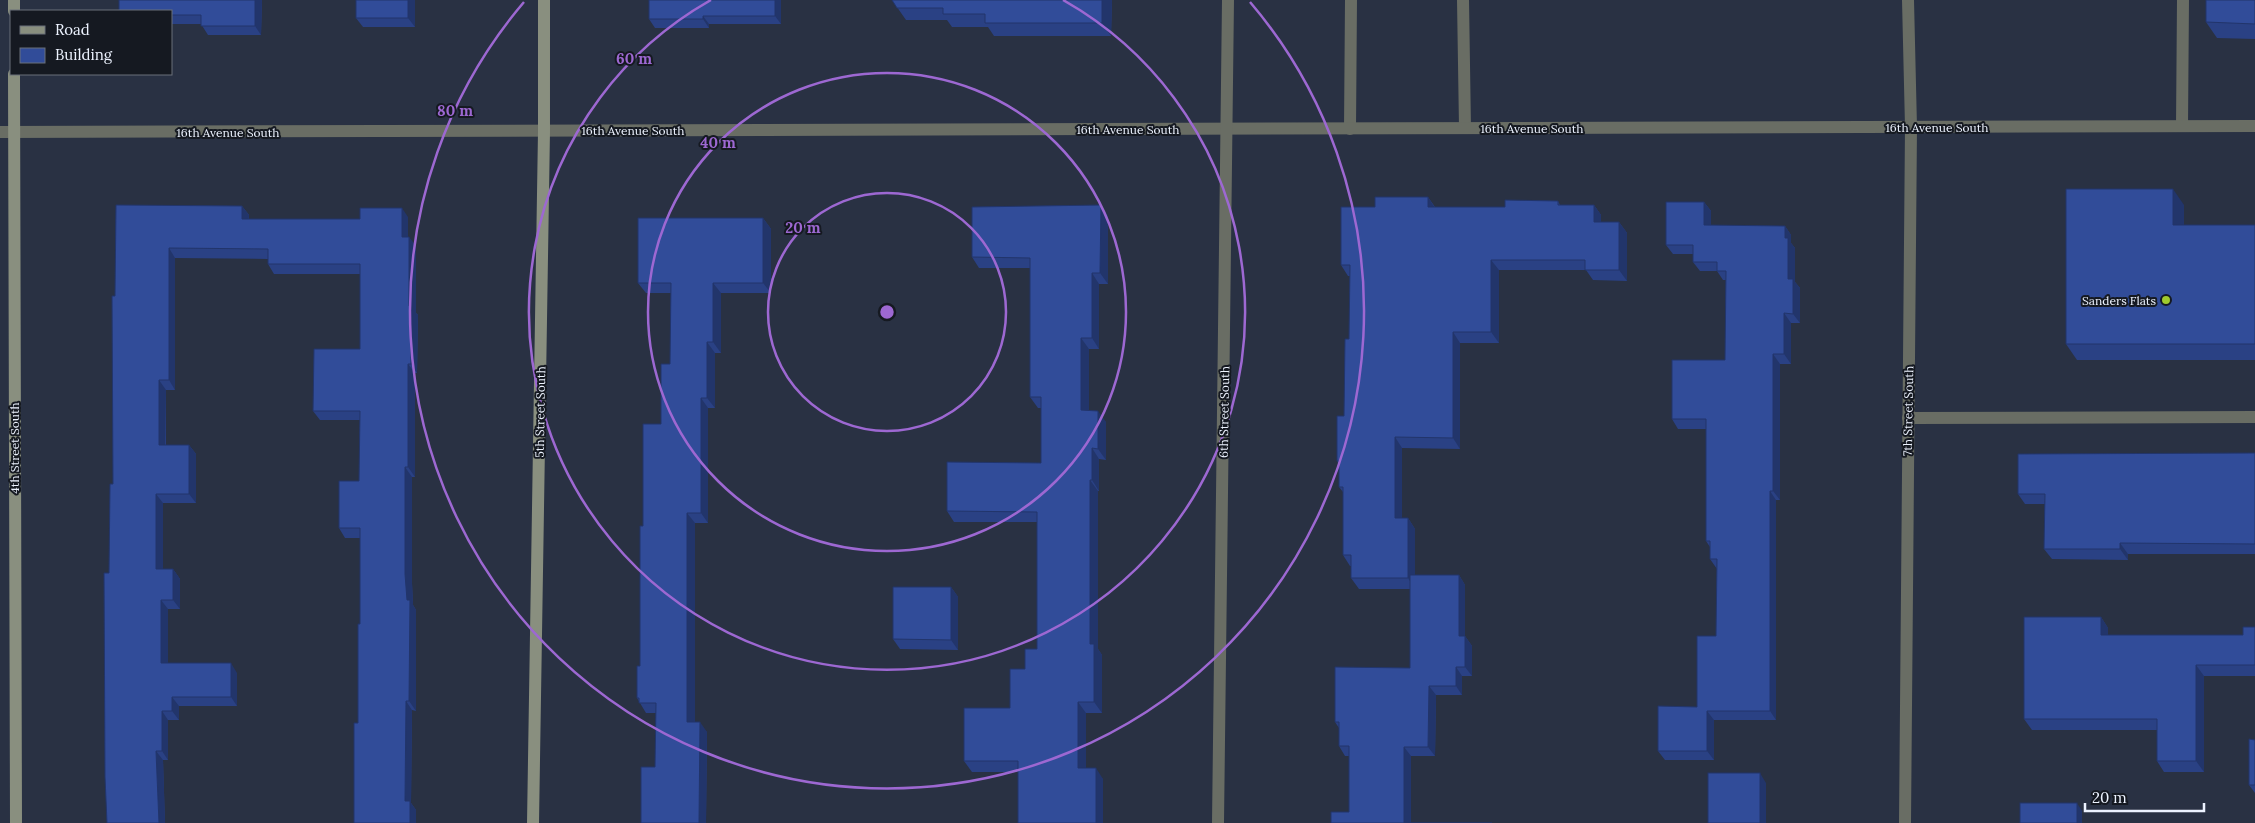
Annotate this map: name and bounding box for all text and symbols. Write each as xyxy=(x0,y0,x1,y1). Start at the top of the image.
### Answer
legend xyxy=(10,10,172,75)
text: Road xyxy=(55,20,90,39)
text: Building xyxy=(55,45,113,64)
text: 60 m xyxy=(616,49,652,68)
text: 80 m xyxy=(437,101,473,120)
street label: 16th Avenue South xyxy=(1886,120,1989,135)
street label: 16th Avenue South xyxy=(1481,121,1584,136)
street label: 16th Avenue South xyxy=(1077,122,1180,137)
street label: 16th Avenue South xyxy=(582,123,685,138)
street label: 16th Avenue South xyxy=(177,125,280,140)
text: 40 m xyxy=(700,133,736,152)
text: 20 m xyxy=(785,218,821,237)
place label: Sanders Flats xyxy=(2082,293,2156,308)
marker: Sanders Flats xyxy=(2160,294,2172,306)
centre of rings xyxy=(878,303,896,321)
street label: 5th Street South xyxy=(532,366,548,458)
street label: 6th Street South xyxy=(1216,366,1232,458)
street label: 7th Street South xyxy=(1900,366,1916,456)
street label: 4th Street South xyxy=(7,402,22,494)
scale bar xyxy=(2085,780,2204,812)
text: 20 m xyxy=(2092,788,2127,807)

